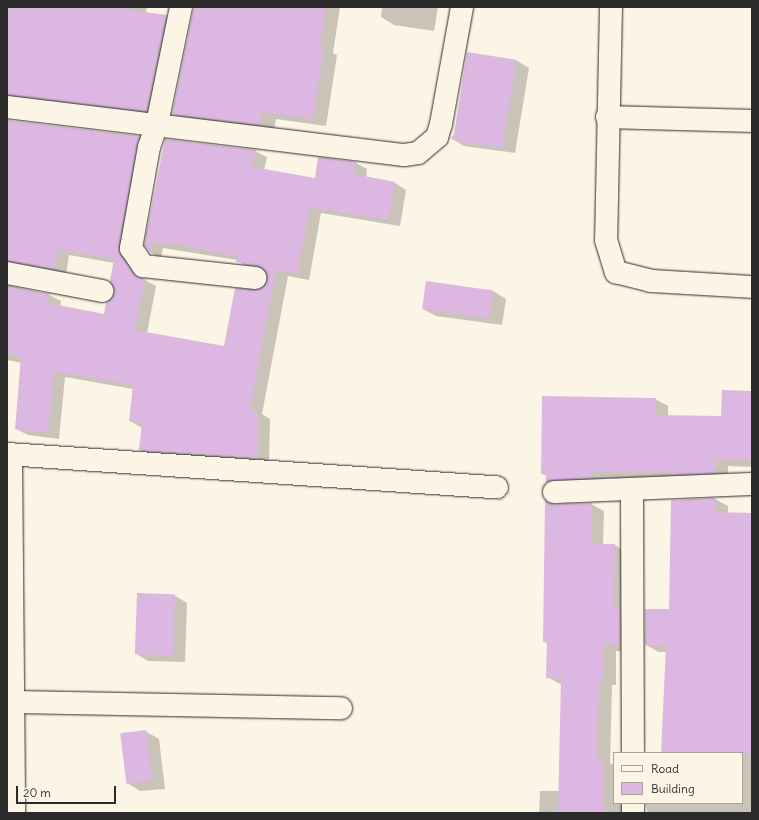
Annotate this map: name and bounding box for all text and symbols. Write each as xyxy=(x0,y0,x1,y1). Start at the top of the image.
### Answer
legend xyxy=(613,752,743,804)
text: Road xyxy=(651,761,679,776)
scale bar xyxy=(18,778,118,804)
text: Building xyxy=(651,781,695,796)
text: 20 m xyxy=(23,785,51,800)

